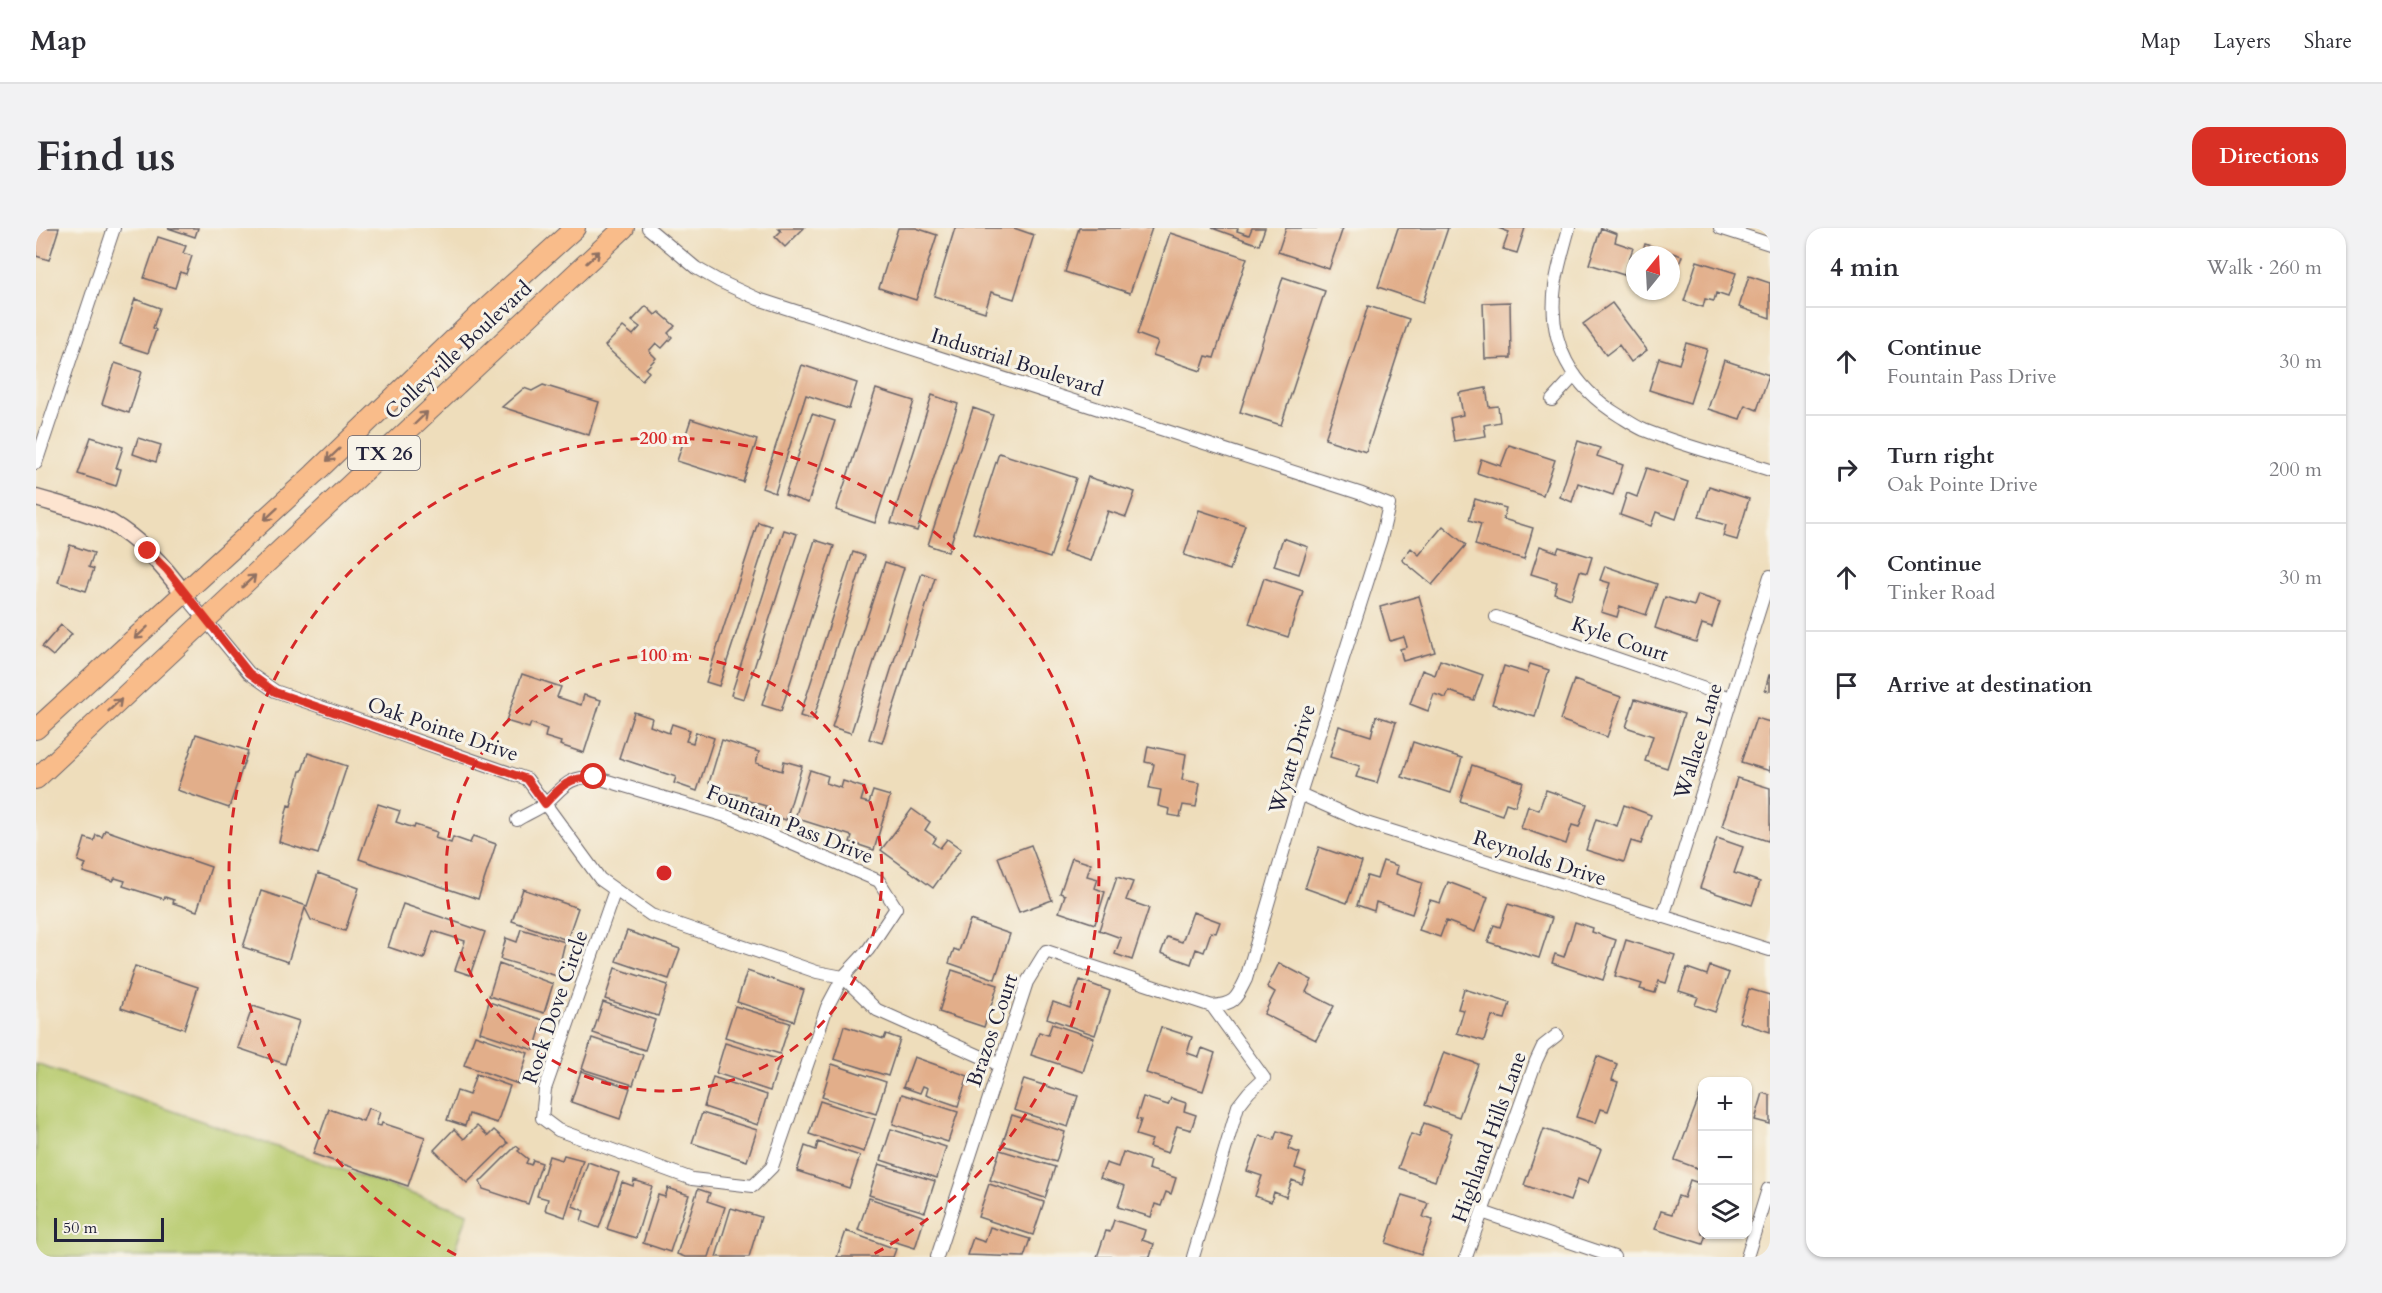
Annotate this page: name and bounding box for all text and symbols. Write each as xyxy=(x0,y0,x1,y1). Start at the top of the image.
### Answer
text: Map xyxy=(30,22,87,60)
text: Map xyxy=(2141,27,2181,56)
text: Layers xyxy=(2214,27,2271,56)
text: Share xyxy=(2304,27,2352,56)
button: Directions xyxy=(2192,127,2346,186)
text: Find us xyxy=(36,128,176,185)
north arrow xyxy=(1626,246,1680,300)
one-way arrow xyxy=(586,250,601,264)
text: 4 min xyxy=(1830,250,1899,285)
text: Walk · 260 m xyxy=(2207,254,2322,281)
street label: Colleyville Boulevard xyxy=(378,274,538,426)
street label: Industrial Boulevard xyxy=(927,321,1107,404)
text: Continue xyxy=(1887,333,1982,363)
icon: ahead xyxy=(1830,345,1863,378)
text: 30 m xyxy=(2279,348,2322,375)
text: Fountain Pass Drive xyxy=(1887,363,2056,390)
one-way arrow xyxy=(414,411,429,425)
text: 200 m xyxy=(639,426,689,451)
road number: TX 26 xyxy=(348,436,420,470)
text: Turn right xyxy=(1887,441,1994,471)
one-way arrow xyxy=(326,448,341,463)
icon: right xyxy=(1830,453,1863,486)
text: 200 m xyxy=(2269,456,2322,483)
text: Oak Pointe Drive xyxy=(1887,471,2038,498)
one-way arrow xyxy=(263,507,278,521)
route end xyxy=(134,537,160,563)
text: Continue xyxy=(1887,549,1982,579)
icon: ahead xyxy=(1830,561,1863,594)
text: 30 m xyxy=(2279,564,2322,591)
one-way arrow xyxy=(241,574,256,588)
text: Tinker Road xyxy=(1887,579,1995,606)
street label: Kyle Court xyxy=(1568,609,1672,670)
one-way arrow xyxy=(134,626,149,640)
text: 100 m xyxy=(639,643,689,668)
icon: arrive xyxy=(1830,669,1863,702)
text: Arrive at destination xyxy=(1887,670,2092,700)
street label: Wallace Lane xyxy=(1667,680,1730,804)
street label: Oak Pointe Drive xyxy=(363,690,522,769)
one-way arrow xyxy=(108,698,123,712)
street label: Wyatt Drive xyxy=(1262,701,1323,818)
route start xyxy=(580,763,606,789)
street label: Fountain Pass Drive xyxy=(702,778,878,871)
street label: Reynolds Drive xyxy=(1470,823,1610,894)
centre of rings xyxy=(654,863,674,883)
street label: Rock Dove Circle xyxy=(516,926,595,1088)
street label: Brazos Court xyxy=(960,969,1025,1090)
street label: Highland Hills Lane xyxy=(1445,1048,1534,1227)
map controls xyxy=(1698,1077,1752,1239)
button: + xyxy=(1698,1077,1752,1131)
button: − xyxy=(1698,1131,1752,1185)
button: layers xyxy=(1698,1185,1752,1239)
scale bar xyxy=(54,1215,164,1242)
text: 50 m xyxy=(63,1217,97,1239)

